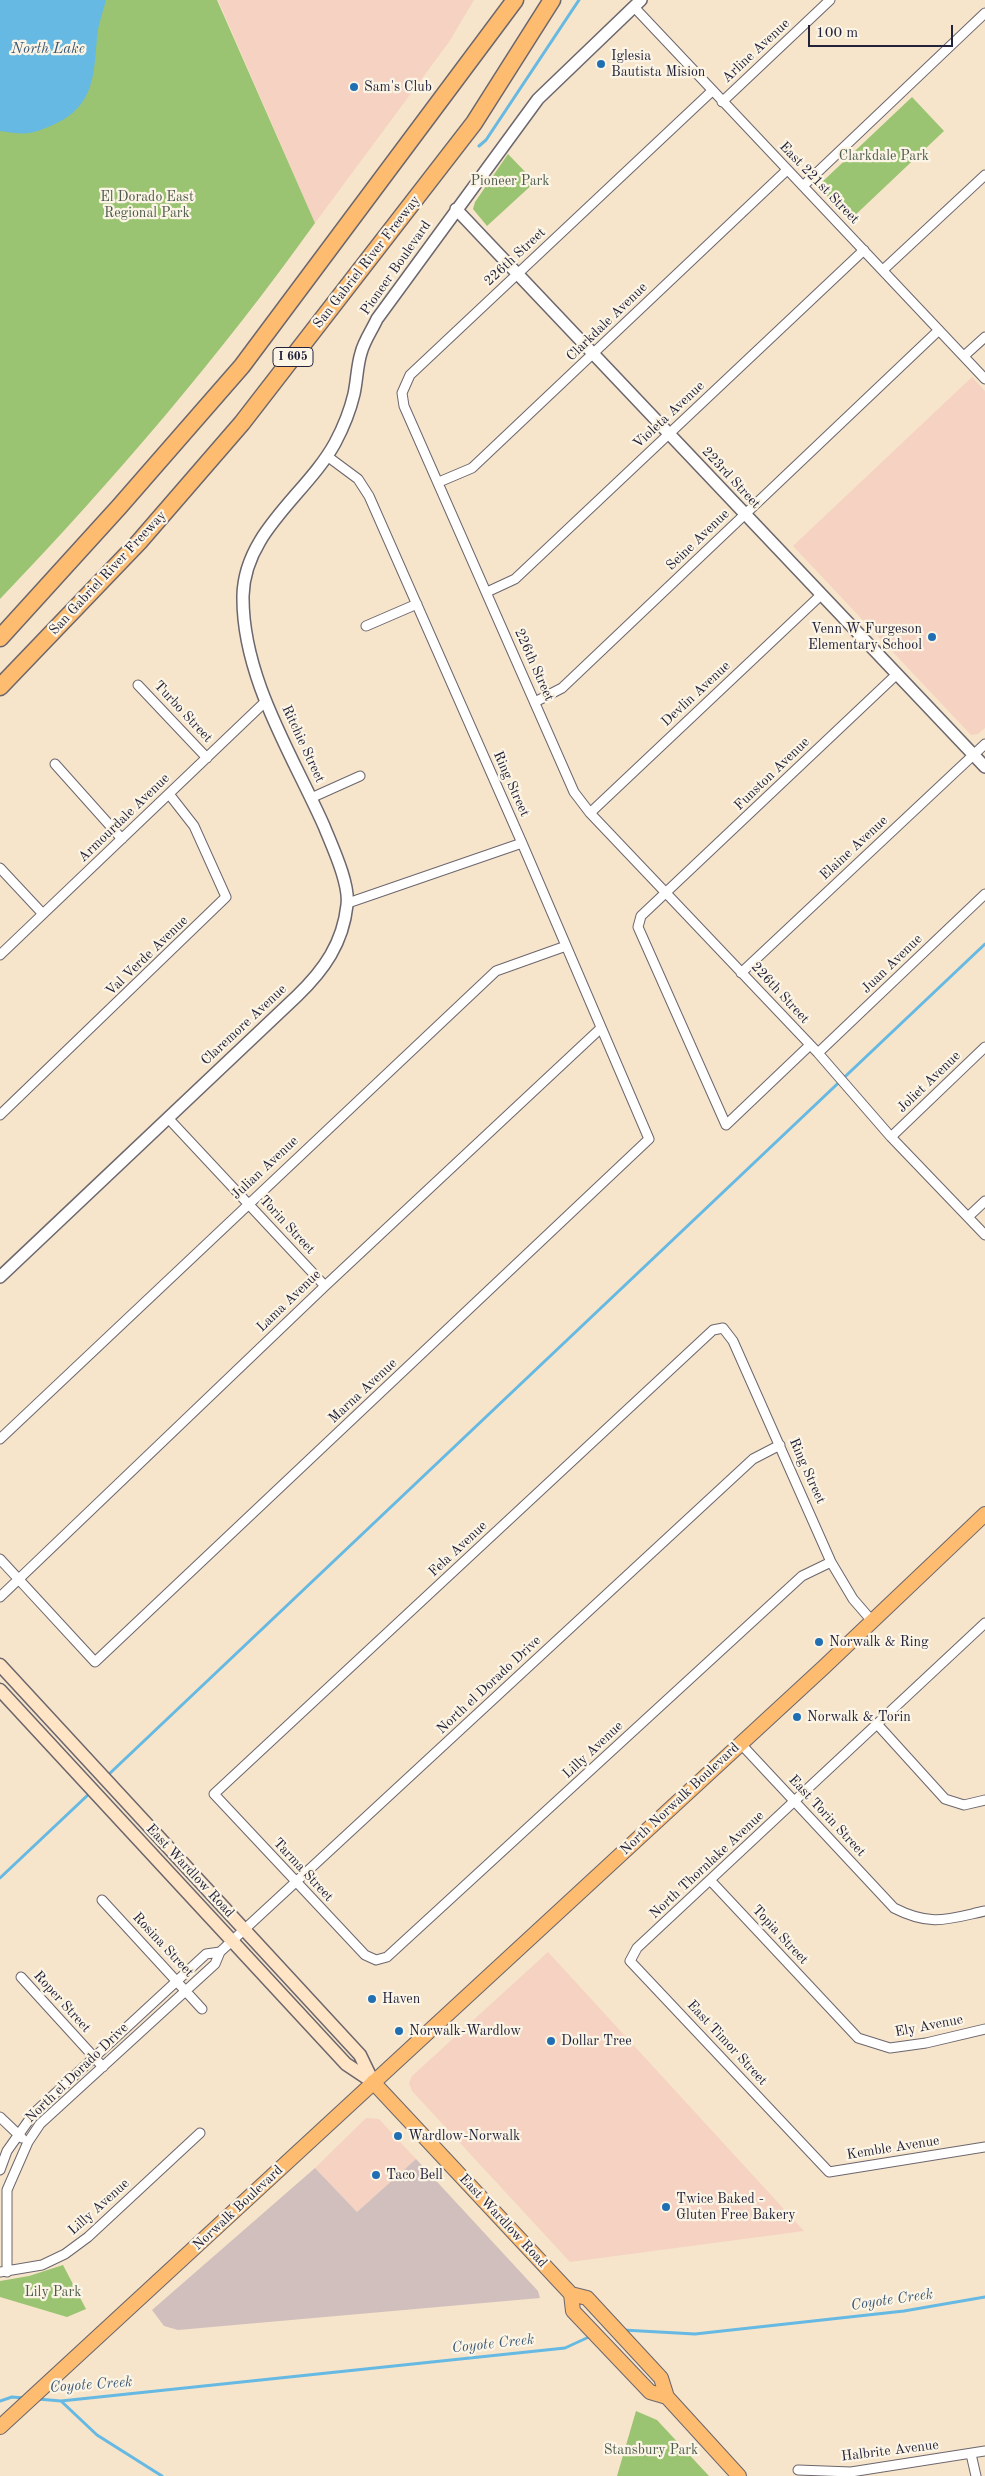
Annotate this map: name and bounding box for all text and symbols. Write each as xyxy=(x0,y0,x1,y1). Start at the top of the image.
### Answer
street label: Arline Avenue xyxy=(719,15,793,87)
scale bar xyxy=(810,15,955,47)
text: 100 m xyxy=(816,26,858,41)
water label: North Lake xyxy=(11,40,85,58)
place label: Iglesia Bautista Mision xyxy=(611,48,705,80)
marker: Iglesia Bautista Mision xyxy=(595,58,607,70)
place label: Sam's Club xyxy=(364,79,432,95)
marker: Sam's Club xyxy=(348,81,360,93)
street label: East 221st Street xyxy=(776,138,862,228)
park label: Clarkdale Park xyxy=(839,148,929,164)
park label: Pioneer Park xyxy=(470,173,550,189)
park label: El Dorado East Regional Park xyxy=(100,189,194,222)
street label: San Gabriel River Freeway xyxy=(310,192,424,332)
street label: Pioneer Boulevard xyxy=(357,217,435,319)
street label: 226th Street xyxy=(481,224,549,290)
street label: Clarkdale Avenue xyxy=(563,279,651,365)
road number: I 605 xyxy=(273,348,313,367)
street label: Violeta Avenue xyxy=(630,378,708,452)
street label: 223rd Street xyxy=(698,444,764,512)
street label: Seine Avenue xyxy=(663,506,733,574)
street label: San Gabriel River Freeway xyxy=(46,507,170,639)
place label: Venn W Furgeson Elementary School xyxy=(808,621,922,654)
street label: 226th Street xyxy=(510,626,558,704)
marker: Venn W Furgeson Elementary School xyxy=(926,631,938,643)
street label: Devlin Avenue xyxy=(658,658,734,730)
street label: Turbo Street xyxy=(150,678,216,746)
street label: Ritchie Street xyxy=(278,703,328,785)
street label: Funston Avenue xyxy=(731,734,813,814)
street label: Ring Street xyxy=(489,749,533,819)
street label: Armourdale Avenue xyxy=(75,770,173,866)
street label: Elaine Avenue xyxy=(817,812,891,884)
street label: Val Verde Avenue xyxy=(102,912,192,1000)
street label: Juan Avenue xyxy=(858,931,926,997)
street label: 226th Street xyxy=(747,959,813,1027)
street label: Claremore Avenue xyxy=(198,981,290,1069)
street label: Joliet Avenue xyxy=(894,1048,964,1116)
street label: Julian Avenue xyxy=(228,1133,302,1203)
street label: Torin Street xyxy=(256,1192,318,1258)
street label: Lama Avenue xyxy=(253,1266,325,1336)
street label: Marna Avenue xyxy=(325,1355,401,1427)
street label: Ring Street xyxy=(785,1436,829,1506)
street label: Fela Avenue xyxy=(425,1518,491,1580)
street label: North el Dorado Drive xyxy=(433,1632,545,1738)
place label: Norwalk & Ring xyxy=(829,1634,929,1650)
marker: Norwalk & Ring xyxy=(813,1636,825,1648)
place label: Norwalk & Torin xyxy=(807,1709,911,1725)
marker: Norwalk & Torin xyxy=(791,1711,803,1723)
street label: Lilly Avenue xyxy=(559,1718,627,1782)
street label: North Norwalk Boulevard xyxy=(617,1739,743,1859)
street label: East Torin Street xyxy=(785,1772,869,1860)
street label: North Thornlake Avenue xyxy=(646,1808,768,1922)
street label: East Wardlow Road xyxy=(142,1821,238,1921)
street label: Tarma Street xyxy=(269,1835,337,1905)
street label: Topia Street xyxy=(748,1902,812,1968)
street label: Rosina Street xyxy=(129,1909,197,1981)
street label: Roper Street xyxy=(30,1968,94,2036)
place label: Haven xyxy=(382,1991,420,2007)
marker: Haven xyxy=(366,1993,378,2005)
street label: East Timor Street xyxy=(683,1997,771,2089)
street label: Ely Avenue xyxy=(893,2011,965,2041)
street label: North el Dorado Drive xyxy=(22,2020,132,2126)
place label: Norwalk-Wardlow xyxy=(409,2023,521,2039)
marker: Norwalk-Wardlow xyxy=(393,2025,405,2037)
place label: Dollar Tree xyxy=(561,2033,632,2049)
marker: Dollar Tree xyxy=(545,2035,557,2047)
place label: Wardlow-Norwalk xyxy=(408,2128,520,2144)
marker: Wardlow-Norwalk xyxy=(392,2130,404,2142)
street label: Kemble Avenue xyxy=(845,2132,941,2164)
street label: Norwalk Boulevard xyxy=(189,2162,287,2254)
place label: Taco Bell xyxy=(386,2167,443,2183)
marker: Taco Bell xyxy=(370,2169,382,2181)
street label: East Wardlow Road xyxy=(455,2171,551,2271)
street label: Lilly Avenue xyxy=(65,2175,133,2239)
place label: Twice Baked - Gluten Free Bakery xyxy=(676,2191,796,2224)
marker: Twice Baked - Gluten Free Bakery xyxy=(660,2201,672,2213)
park label: Lily Park xyxy=(24,2284,82,2300)
water label: Coyote Creek xyxy=(850,2285,934,2315)
water label: Coyote Creek xyxy=(451,2331,535,2357)
water label: Coyote Creek xyxy=(49,2373,133,2397)
street label: Halbrite Avenue xyxy=(840,2437,940,2465)
park label: Stansbury Park xyxy=(604,2442,698,2458)

